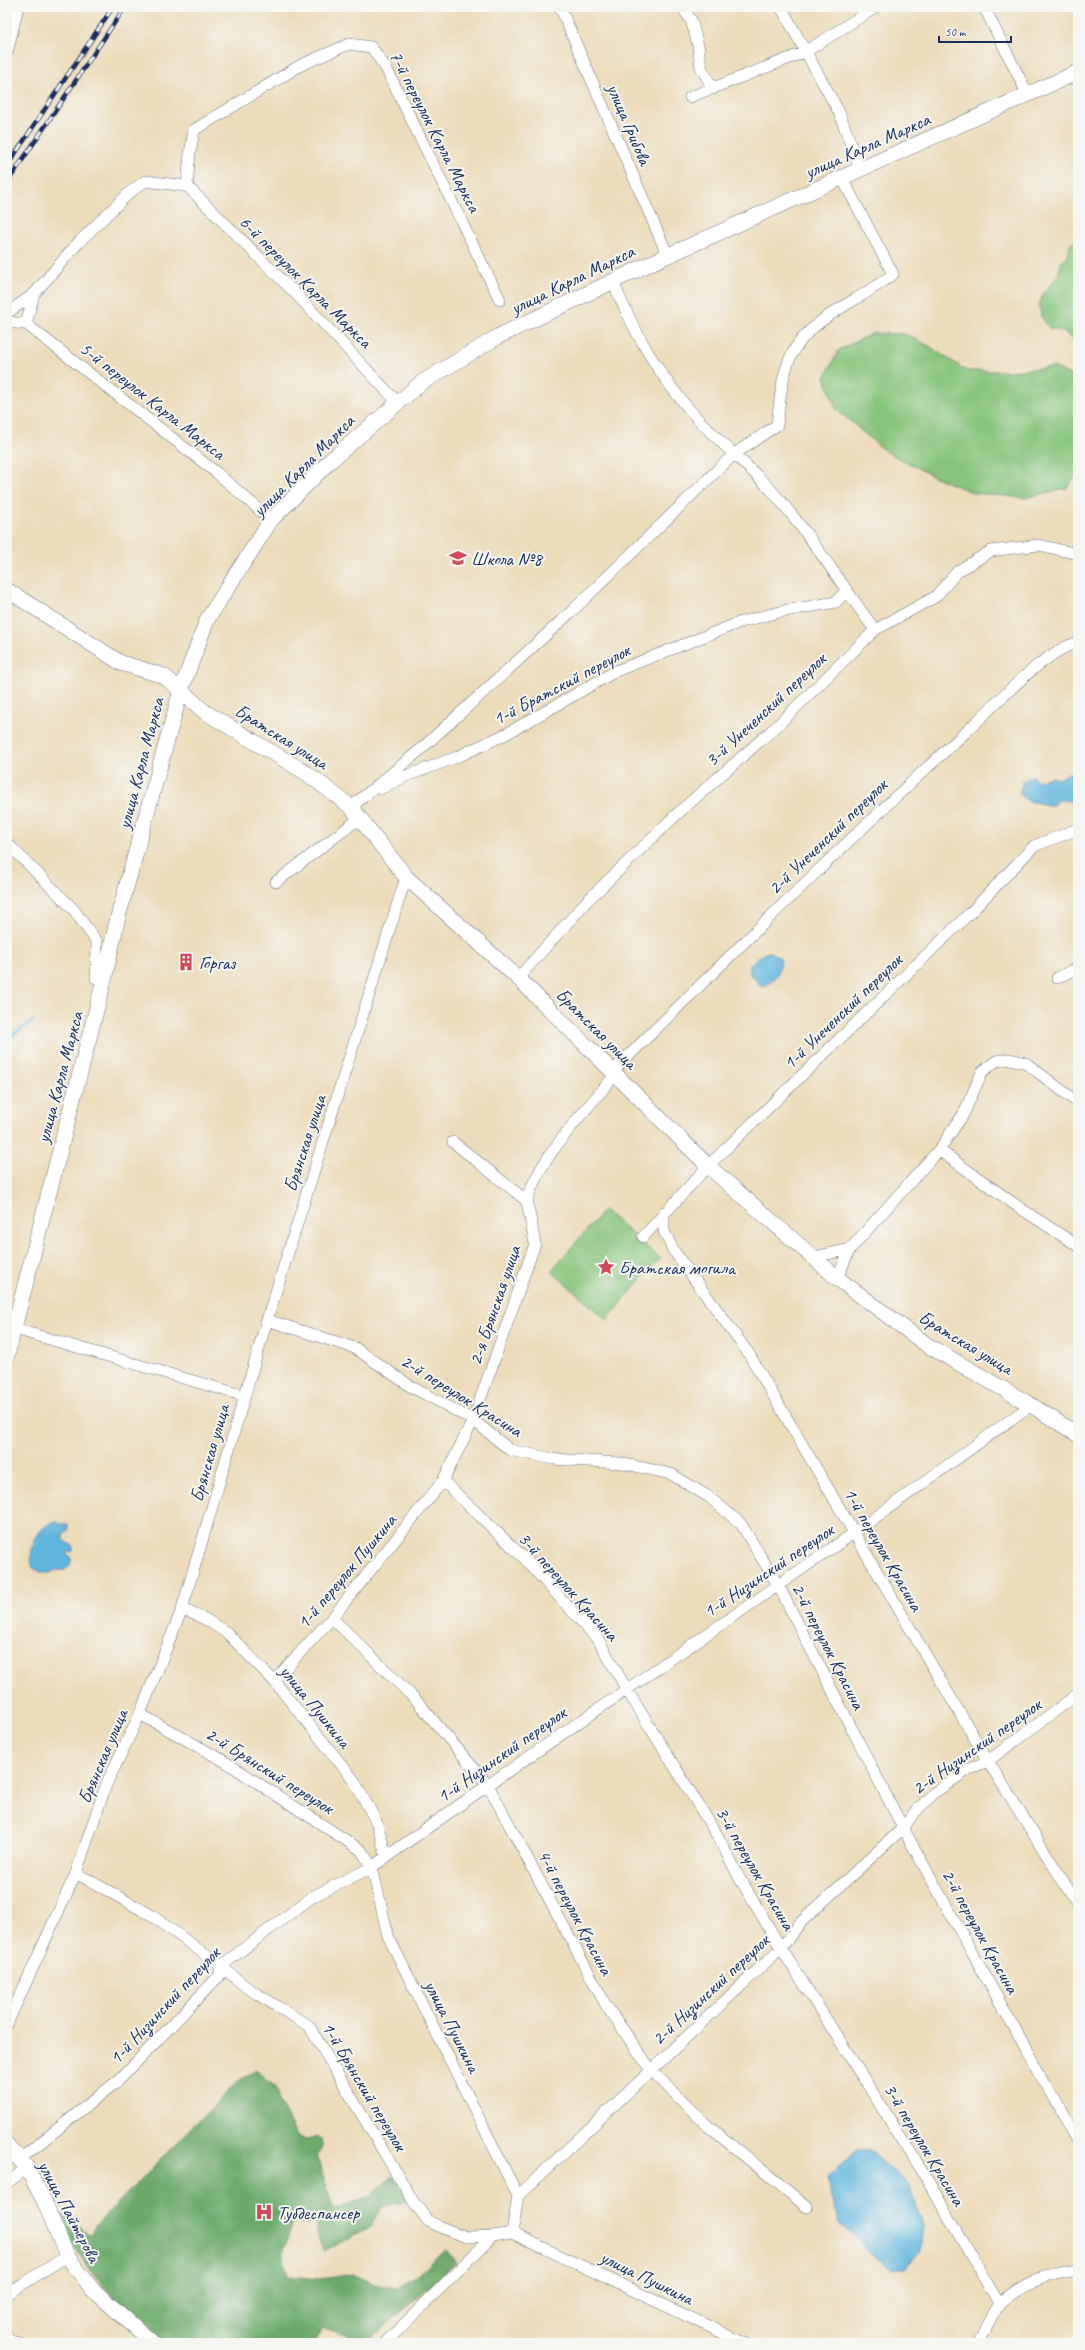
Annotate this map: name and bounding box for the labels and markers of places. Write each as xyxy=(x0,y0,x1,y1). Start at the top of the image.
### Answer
place label: Школа №8 xyxy=(471,547,544,571)
school or university icon: Школа №8 xyxy=(448,548,468,568)
place label: Горгаз xyxy=(199,951,236,975)
building icon: Горгаз xyxy=(176,952,196,972)
place label: Братская могила xyxy=(619,1256,737,1280)
place icon: Братская могила xyxy=(596,1257,616,1277)
place label: Тубдеспансер xyxy=(277,2201,360,2225)
hospital icon: Тубдеспансер xyxy=(254,2202,274,2222)

